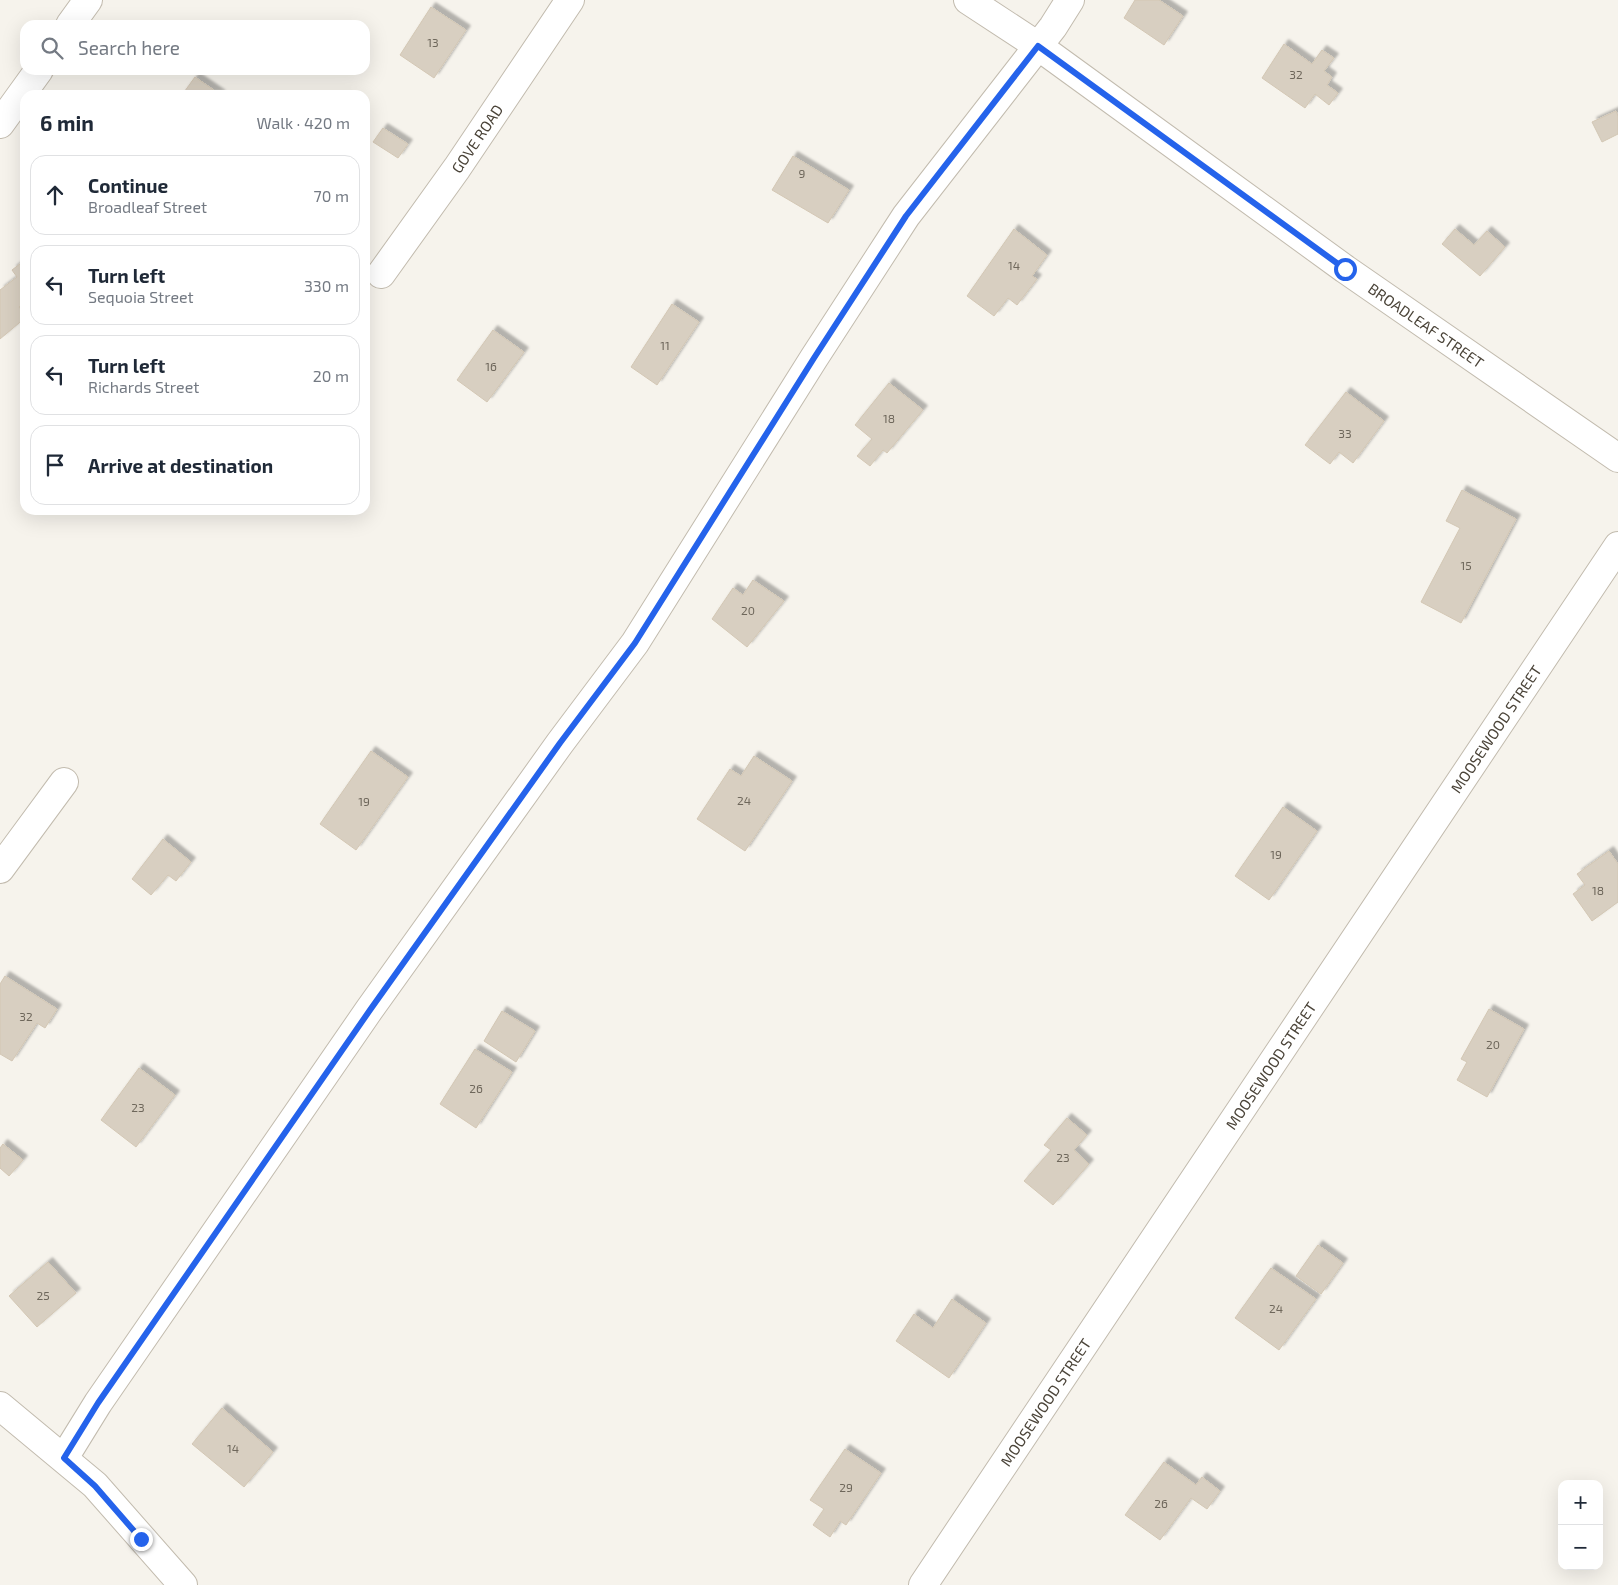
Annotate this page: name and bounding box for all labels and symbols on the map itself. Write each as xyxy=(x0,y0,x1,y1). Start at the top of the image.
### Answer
house number: 13 xyxy=(427,35,439,49)
house number: 32 xyxy=(1289,67,1303,81)
street label: GOVE ROAD xyxy=(447,101,506,176)
house number: 9 xyxy=(799,166,806,180)
house number: 14 xyxy=(1008,258,1020,272)
route start xyxy=(1334,258,1357,281)
street label: BROADLEAF STREET xyxy=(1365,279,1488,372)
house number: 11 xyxy=(660,338,670,352)
house number: 16 xyxy=(485,359,497,373)
house number: 18 xyxy=(883,411,895,425)
house number: 33 xyxy=(1338,426,1352,440)
house number: 15 xyxy=(1460,558,1472,572)
house number: 20 xyxy=(741,603,755,617)
street label: MOOSEWOOD STREET xyxy=(1447,661,1545,796)
house number: 24 xyxy=(737,793,751,807)
house number: 19 xyxy=(358,794,370,808)
house number: 19 xyxy=(1270,847,1282,861)
house number: 18 xyxy=(1592,883,1604,897)
street label: MOOSEWOOD STREET xyxy=(1221,998,1320,1133)
house number: 32 xyxy=(19,1009,33,1023)
house number: 20 xyxy=(1486,1037,1500,1051)
house number: 26 xyxy=(469,1081,483,1095)
house number: 23 xyxy=(131,1100,145,1114)
house number: 23 xyxy=(1056,1150,1070,1164)
house number: 25 xyxy=(36,1288,50,1302)
house number: 24 xyxy=(1269,1301,1283,1315)
street label: MOOSEWOOD STREET xyxy=(996,1335,1095,1469)
house number: 14 xyxy=(227,1441,239,1455)
house number: 29 xyxy=(839,1480,853,1494)
house number: 26 xyxy=(1154,1496,1168,1510)
route end xyxy=(130,1528,153,1551)

